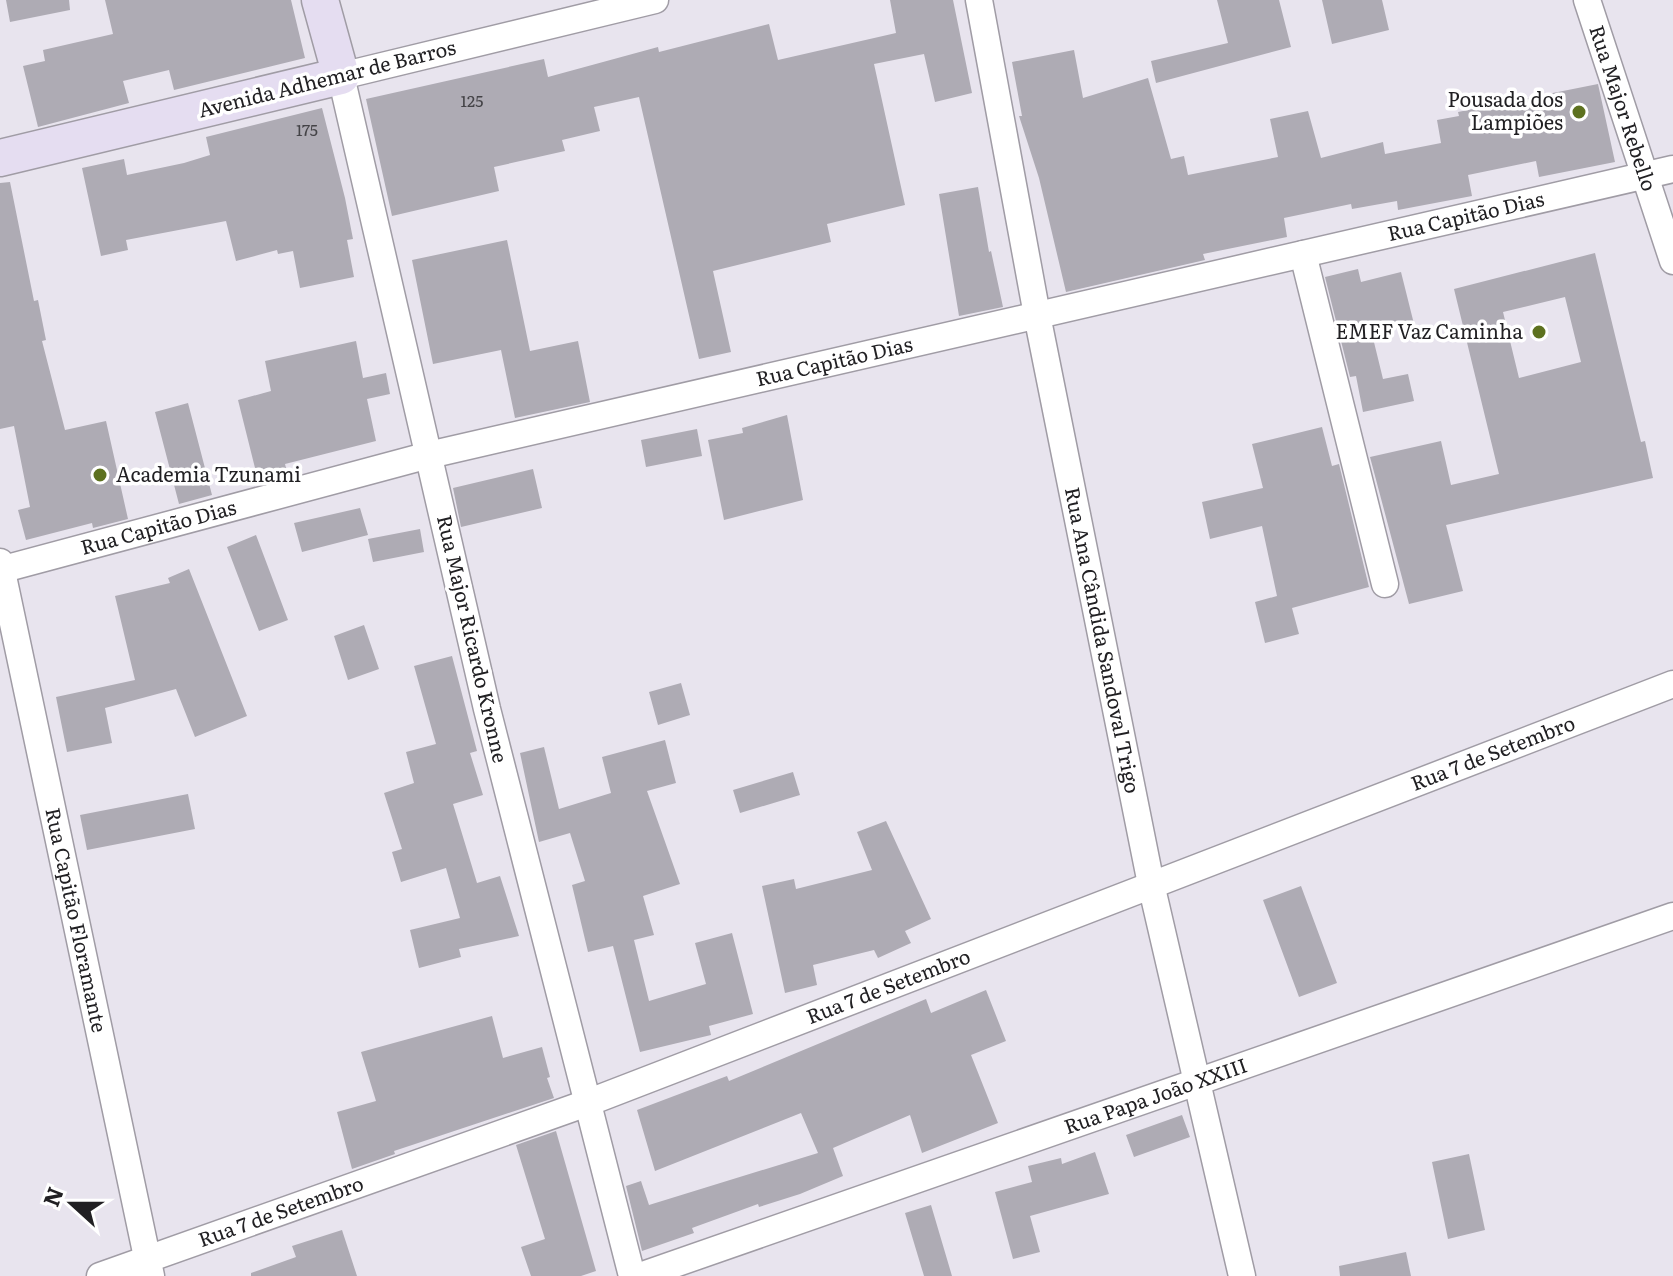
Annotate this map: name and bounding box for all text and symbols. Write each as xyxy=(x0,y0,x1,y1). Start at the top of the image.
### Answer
street label: Rua Major Rebello xyxy=(1583,21,1666,195)
street label: Avenida Adhemar de Barros xyxy=(195,31,458,124)
place label: Pousada dos Lampiões xyxy=(1447,83,1563,136)
house number: 125 xyxy=(461,88,483,112)
marker: Pousada dos Lampiões xyxy=(1570,103,1588,121)
house number: 175 xyxy=(296,117,318,141)
street label: Rua Capitão Dias xyxy=(1384,182,1547,247)
place label: EMEF Vaz Caminha xyxy=(1336,315,1523,345)
marker: EMEF Vaz Caminha xyxy=(1530,323,1548,341)
street label: Rua Capitão Dias xyxy=(753,327,915,392)
place label: Academia Tzunami xyxy=(116,458,301,488)
marker: Academia Tzunami xyxy=(91,466,109,484)
street label: Rua Ana Cândida Sandoval Trigo xyxy=(1059,484,1149,796)
street label: Rua Capitão Dias xyxy=(77,490,239,561)
street label: Rua Major Ricardo Kronne xyxy=(431,512,517,765)
street label: Rua 7 de Setembro xyxy=(1406,706,1579,797)
street label: Rua Capitão Floramante xyxy=(39,804,116,1035)
street label: Rua 7 de Setembro xyxy=(801,940,974,1030)
street label: Rua Papa João XXIII xyxy=(1059,1049,1251,1140)
north arrow xyxy=(32,1164,112,1244)
street label: Rua 7 de Setembro xyxy=(193,1167,367,1253)
text: N xyxy=(33,1182,71,1211)

